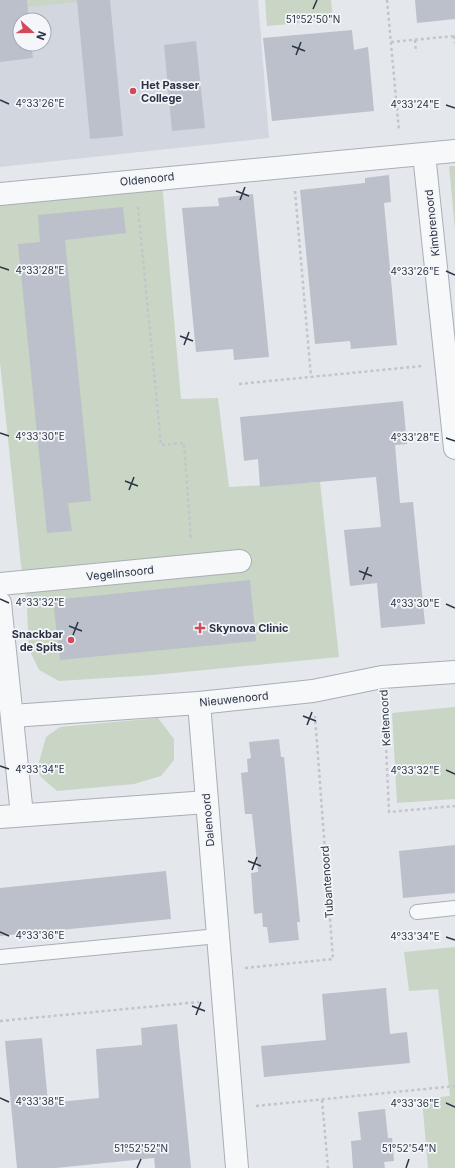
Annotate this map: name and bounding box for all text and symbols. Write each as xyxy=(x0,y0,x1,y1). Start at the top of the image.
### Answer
north arrow xyxy=(12,12,52,52)
text: 51°52'50"N xyxy=(286,13,340,25)
text: N xyxy=(33,29,49,42)
place label: Het Passer College xyxy=(141,78,200,105)
marker: Het Passer College xyxy=(128,86,138,96)
text: 4°33'26"E xyxy=(15,97,65,109)
text: 4°33'24"E xyxy=(390,98,440,110)
street label: Oldenoord xyxy=(119,169,175,189)
street label: Kimbrenoord xyxy=(422,189,442,257)
text: 4°33'28"E xyxy=(15,264,65,276)
text: 4°33'26"E xyxy=(390,265,440,277)
text: 4°33'30"E xyxy=(15,430,65,442)
text: 4°33'28"E xyxy=(390,431,440,443)
street label: Vegelinsoord xyxy=(85,562,155,584)
text: 4°33'32"E xyxy=(15,596,65,608)
text: 4°33'30"E xyxy=(390,597,440,609)
place label: Skynova Clinic xyxy=(209,621,289,635)
marker: Skynova Clinic xyxy=(194,622,206,634)
place label: Snackbar de Spits xyxy=(12,627,64,654)
marker: Snackbar de Spits xyxy=(66,635,76,645)
street label: Nieuwenoord xyxy=(199,688,269,710)
street label: Keltenoord xyxy=(377,689,393,747)
text: 4°33'34"E xyxy=(15,763,65,775)
text: 4°33'32"E xyxy=(390,764,440,776)
street label: Dalenoord xyxy=(199,793,217,847)
street label: Tubantenoord xyxy=(317,845,337,919)
text: 4°33'36"E xyxy=(15,929,65,941)
text: 4°33'34"E xyxy=(390,930,440,942)
text: 4°33'38"E xyxy=(15,1095,65,1107)
text: 4°33'36"E xyxy=(390,1097,440,1109)
text: 51°52'52"N xyxy=(114,1142,168,1154)
text: 51°52'54"N xyxy=(382,1142,436,1154)

